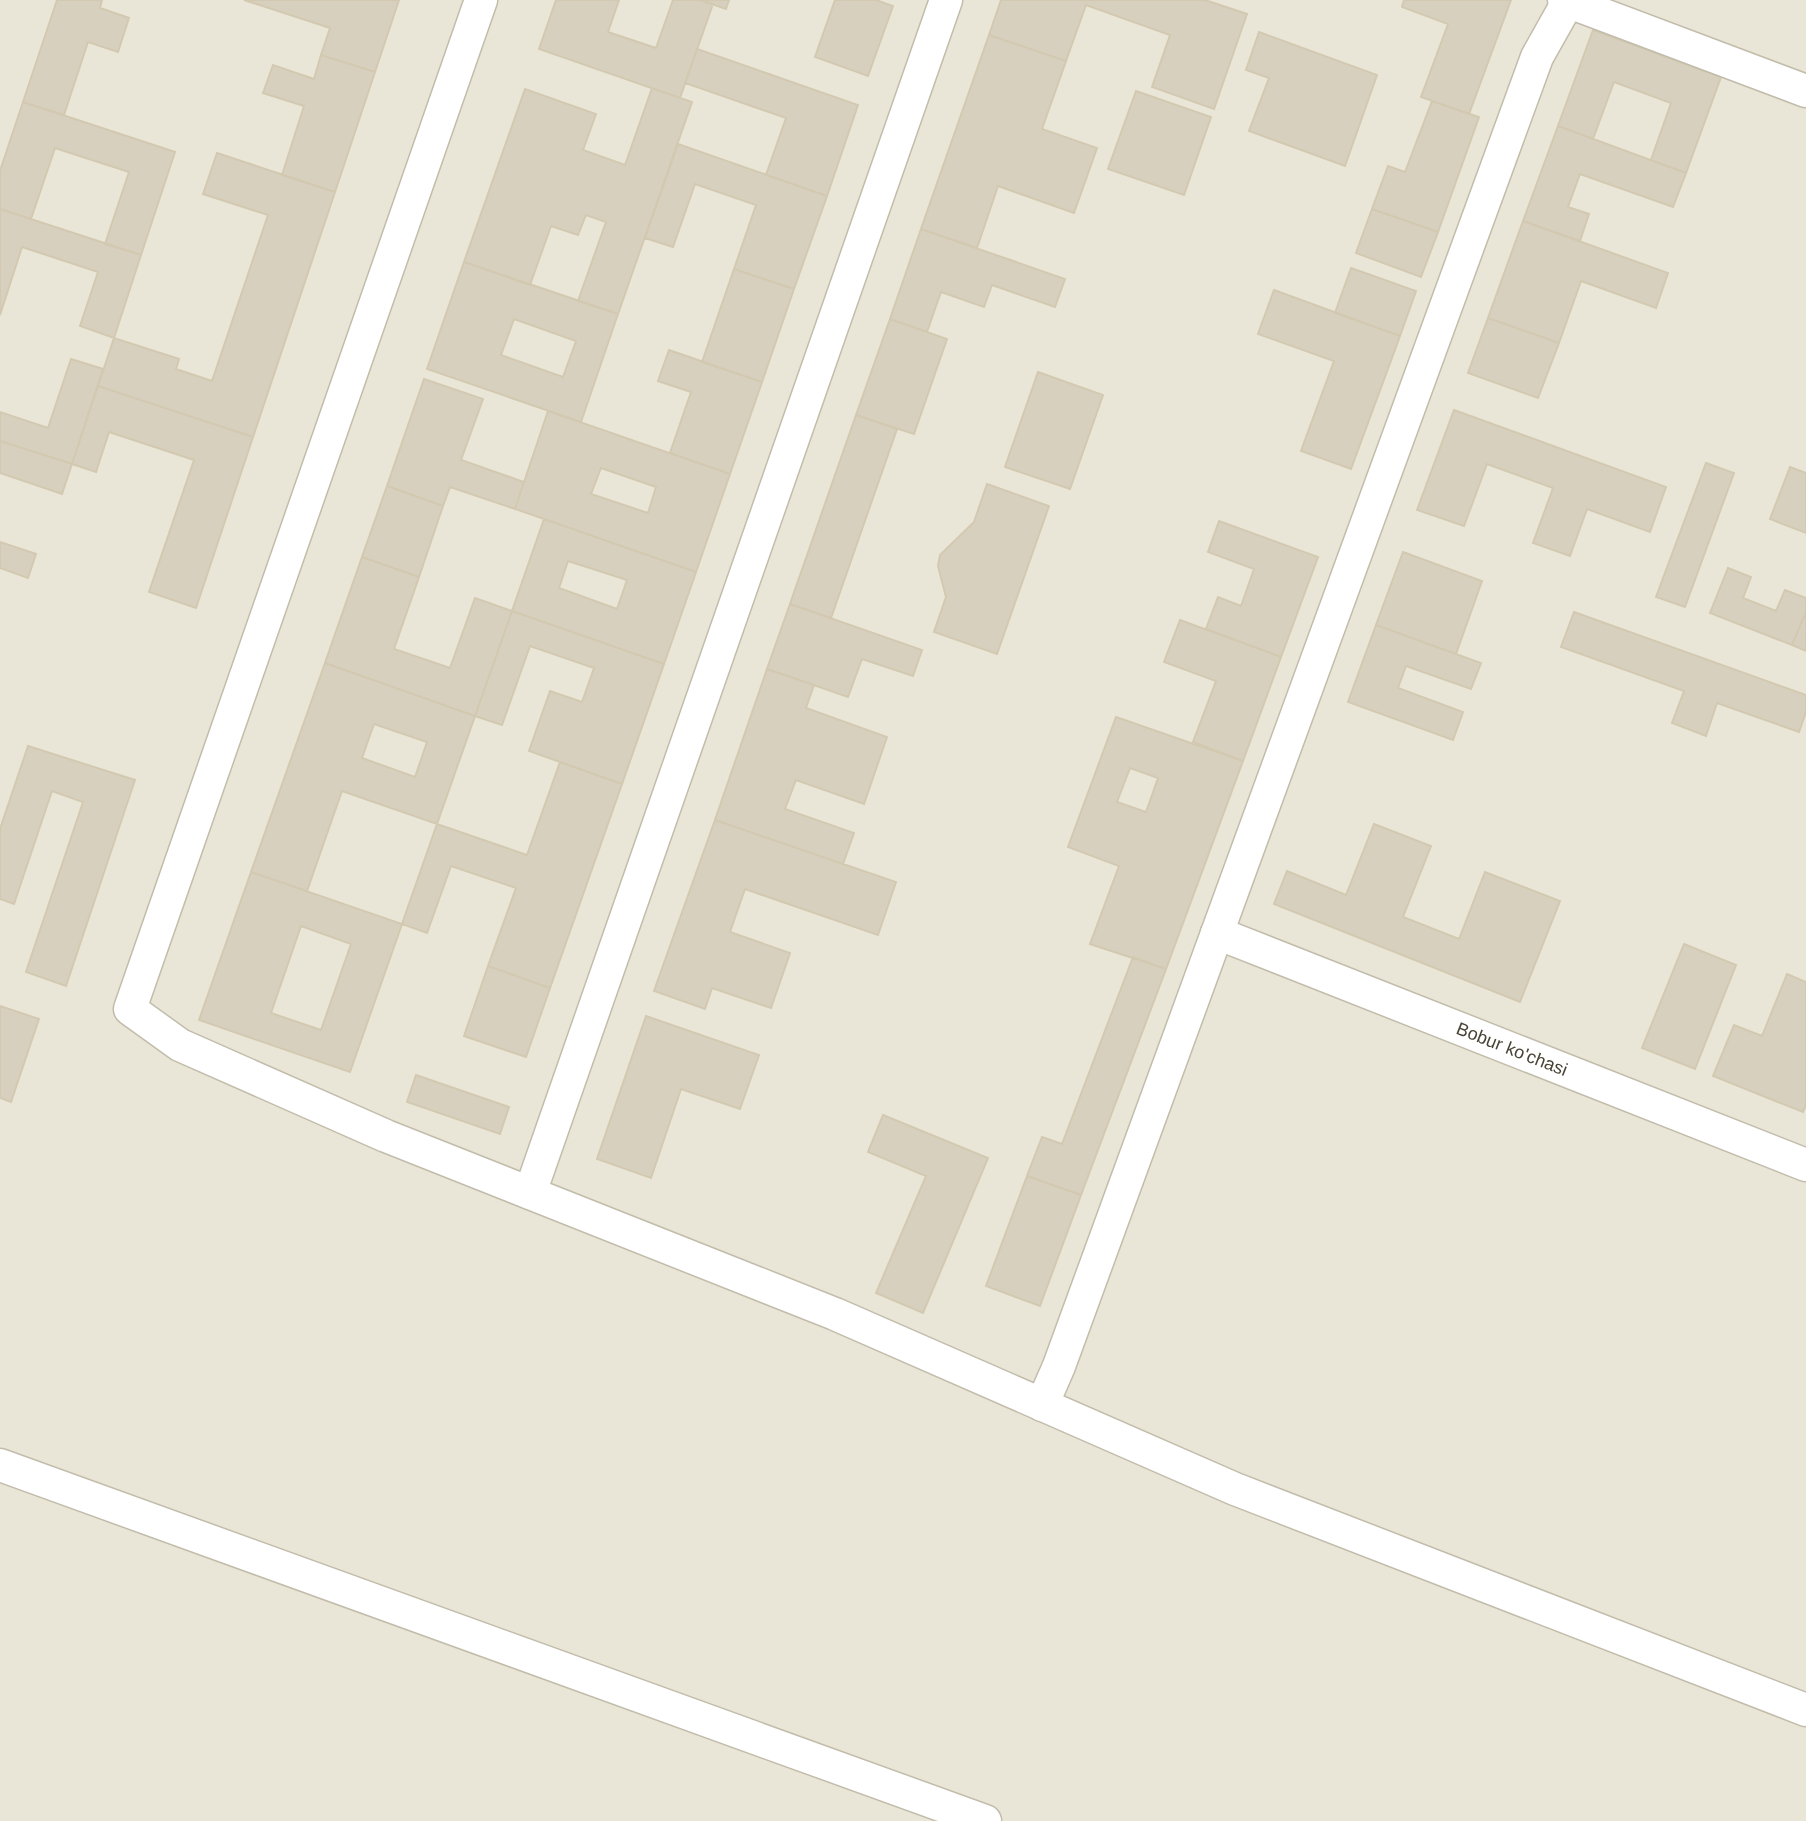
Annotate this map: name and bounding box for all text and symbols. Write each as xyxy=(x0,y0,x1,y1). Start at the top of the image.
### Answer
street label: Bobur ko'chasi xyxy=(1454,1018,1570,1080)

